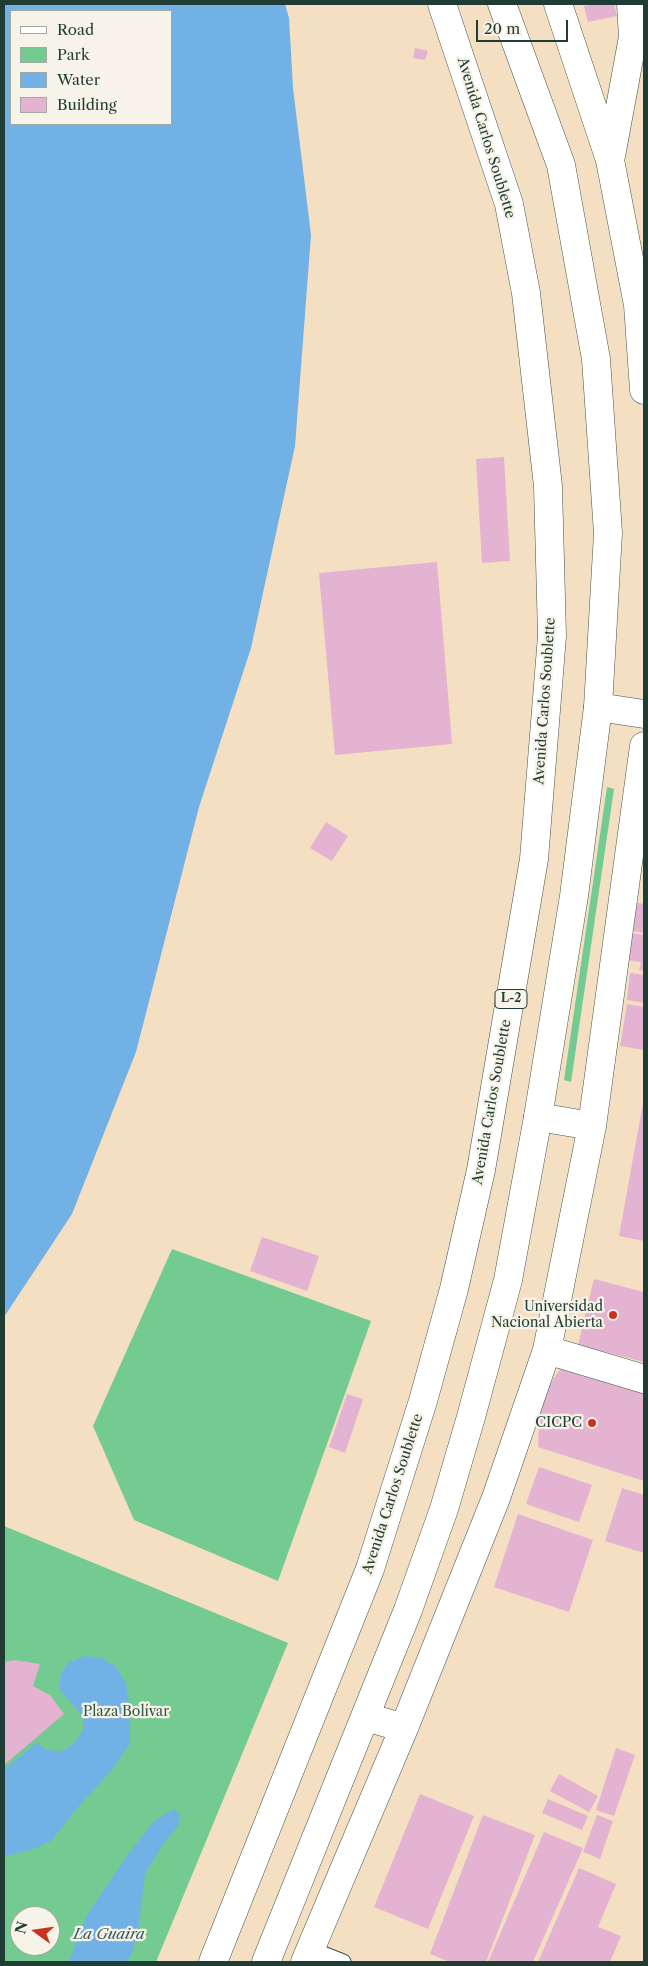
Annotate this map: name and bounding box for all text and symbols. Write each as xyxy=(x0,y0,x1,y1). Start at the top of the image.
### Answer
legend xyxy=(10,10,172,125)
scale bar xyxy=(478,10,570,42)
text: 20 m xyxy=(484,19,520,38)
text: Road xyxy=(57,20,94,39)
text: Park xyxy=(57,45,90,64)
street label: Avenida Carlos Soublette xyxy=(453,55,519,221)
text: Water xyxy=(57,70,100,89)
text: Building xyxy=(57,95,117,114)
street label: Avenida Carlos Soublette xyxy=(531,617,559,785)
road number: L-2 xyxy=(495,990,527,1009)
street label: Avenida Carlos Soublette xyxy=(469,1018,515,1186)
place label: Universidad Nacional Abierta xyxy=(491,1299,603,1331)
marker: Universidad Nacional Abierta xyxy=(607,1309,619,1321)
street label: Avenida Carlos Soublette xyxy=(359,1412,427,1576)
place label: CICPC xyxy=(535,1415,582,1431)
marker: CICPC xyxy=(586,1417,598,1429)
park label: Plaza Bolívar xyxy=(83,1704,169,1720)
north arrow xyxy=(10,1906,60,1956)
text: N xyxy=(11,1920,32,1936)
water label: La Guaira xyxy=(73,1926,145,1944)

